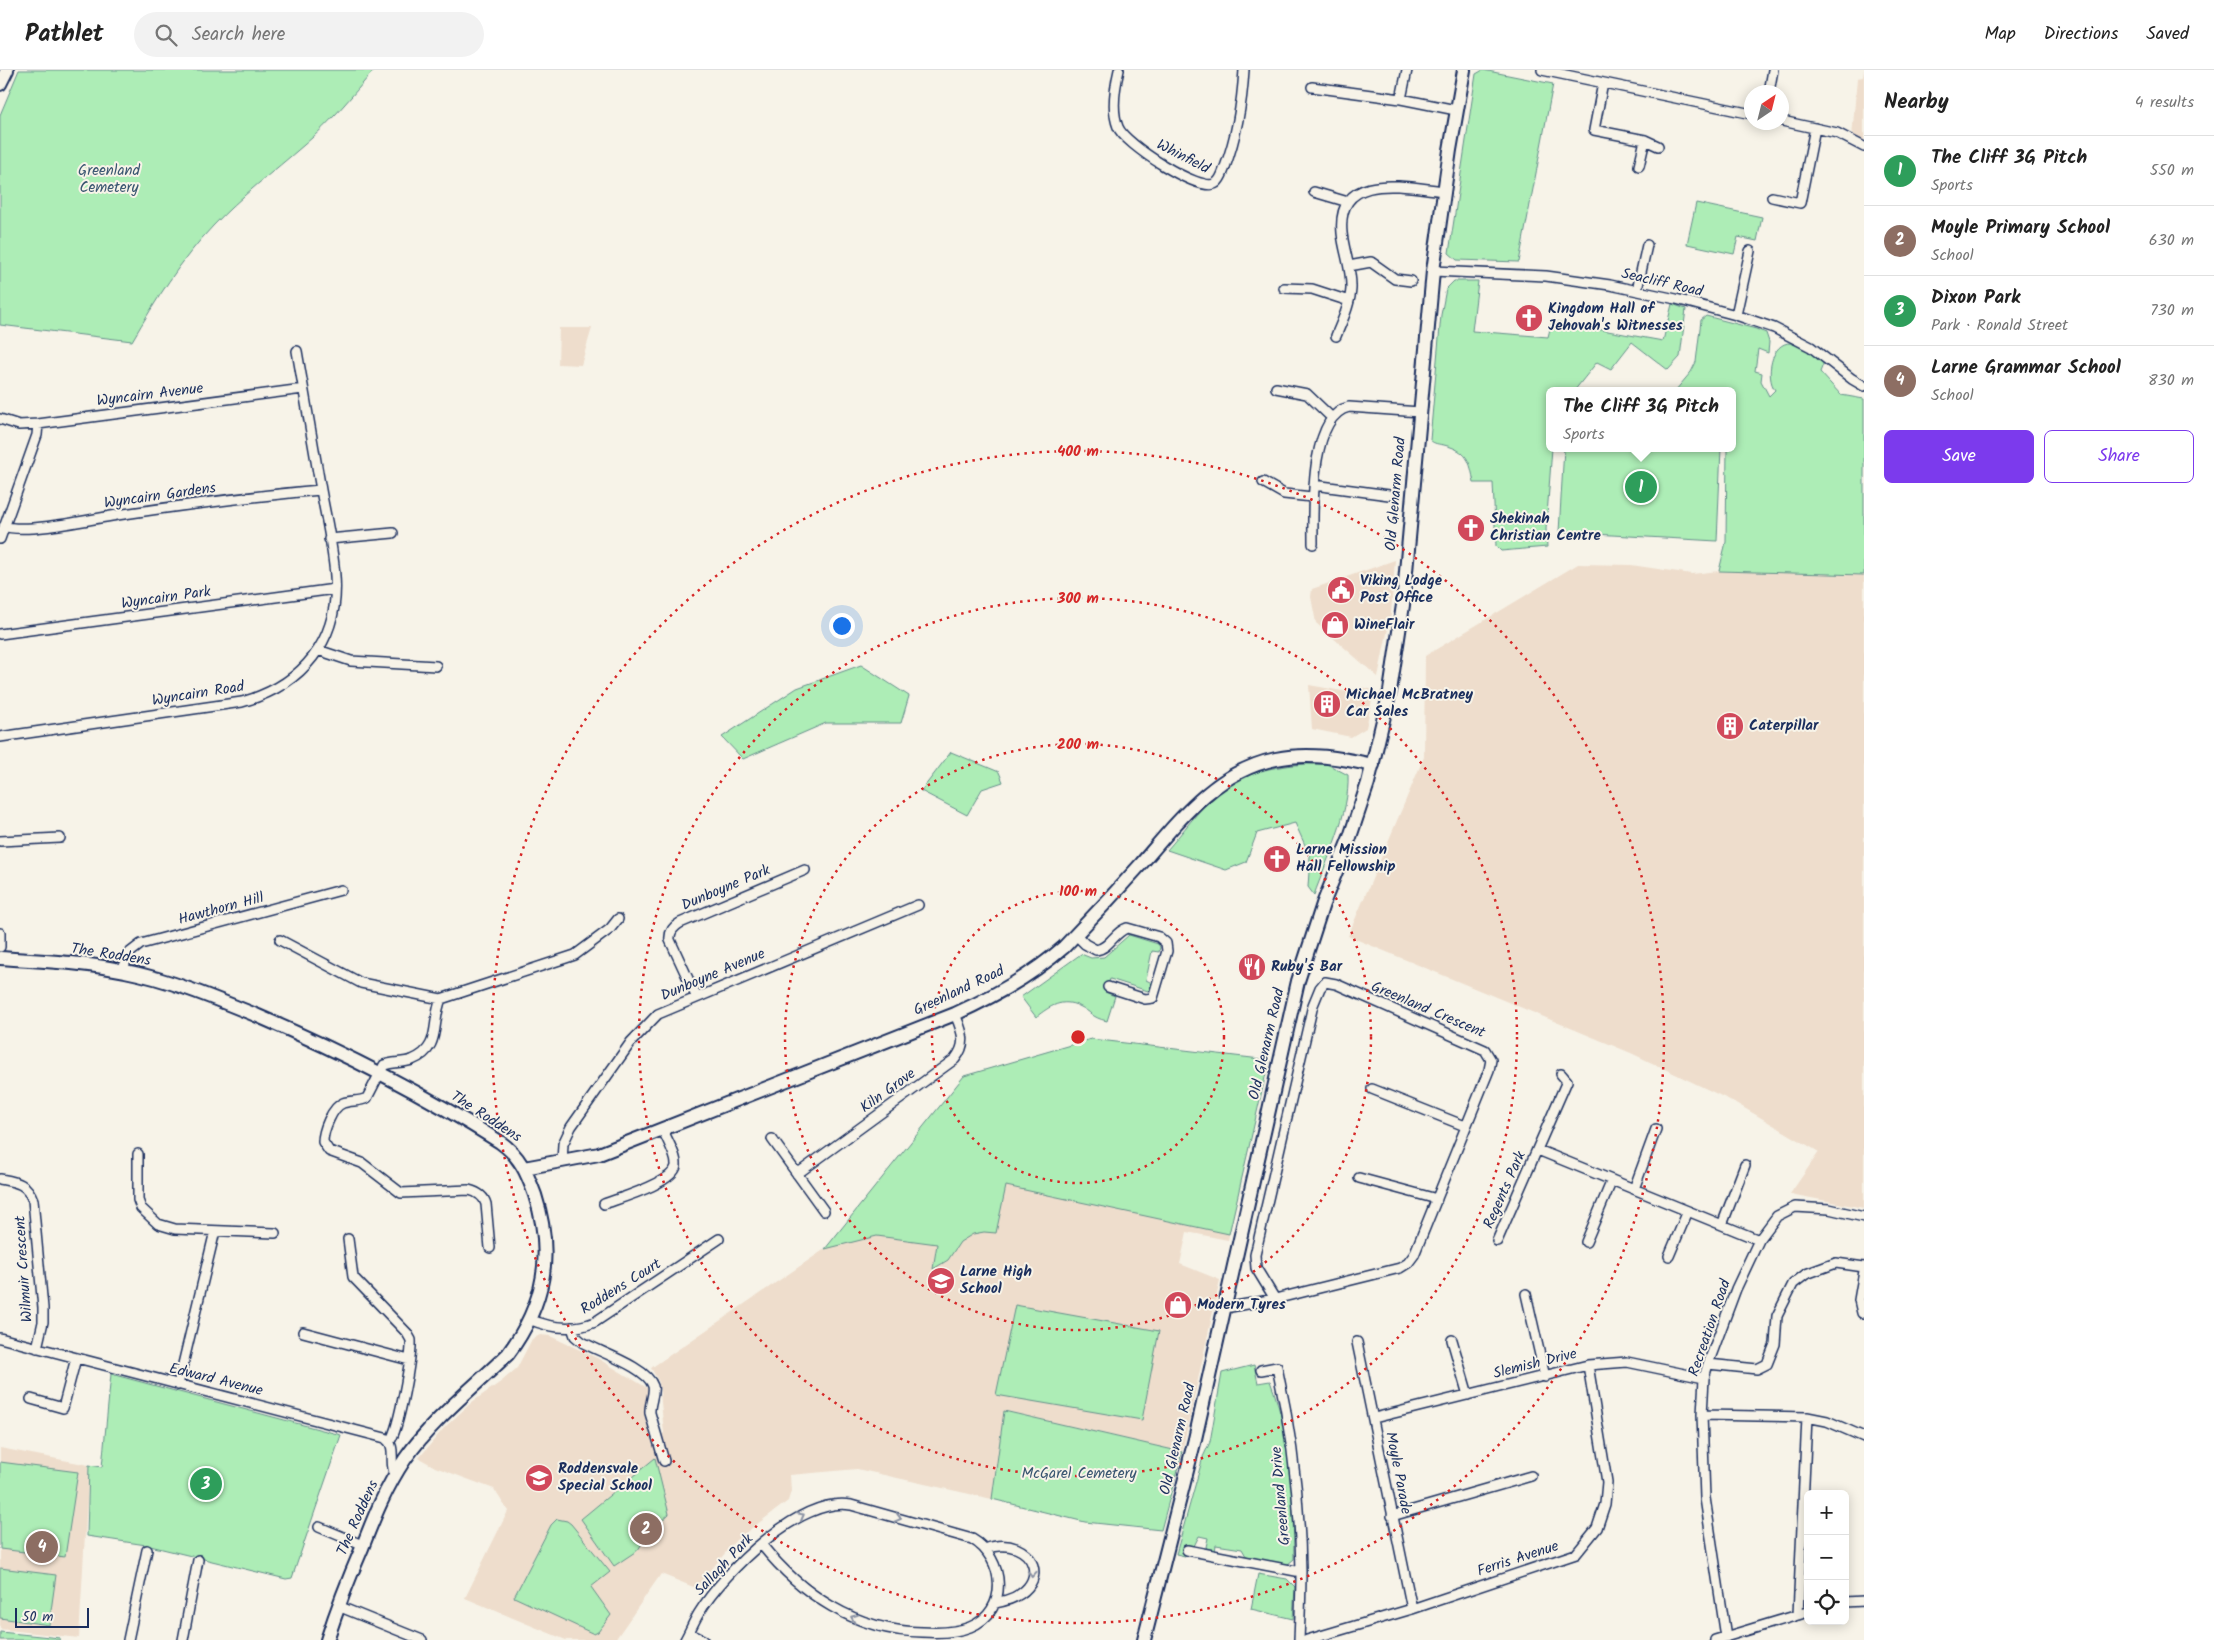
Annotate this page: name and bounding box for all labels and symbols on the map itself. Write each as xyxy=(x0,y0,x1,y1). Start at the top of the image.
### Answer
north arrow xyxy=(1744,85,1789,130)
street label: Whinfield xyxy=(1152,133,1214,181)
park label: Greenland Cemetery xyxy=(78,159,140,200)
street label: Seacliff Road xyxy=(1619,262,1706,304)
place label: Kingdom Hall of Jehovah's Witnesses xyxy=(1548,297,1683,338)
church icon: Kingdom Hall of Jehovah's Witnesses xyxy=(1514,303,1544,333)
street label: Wyncairn Avenue xyxy=(95,377,205,413)
street label: Old Glenarm Road xyxy=(1379,436,1413,552)
text: 400 m xyxy=(1057,440,1099,464)
pin: 1 xyxy=(1625,468,1657,506)
street label: Wyncairn Gardens xyxy=(102,476,218,516)
place label: Shekinah Christian Centre xyxy=(1490,507,1602,548)
church icon: Shekinah Christian Centre xyxy=(1456,513,1486,543)
place label: Viking Lodge Post Office xyxy=(1360,569,1443,610)
public building icon: Viking Lodge Post Office xyxy=(1326,575,1356,605)
street label: Wyncairn Park xyxy=(120,580,213,616)
text: 300 m xyxy=(1056,587,1099,611)
shop icon: WineFlair xyxy=(1320,610,1350,640)
your location xyxy=(829,613,855,639)
place label: WineFlair xyxy=(1354,613,1415,637)
street label: Wyncairn Road xyxy=(150,675,246,713)
place label: Michael McBratney Car Sales xyxy=(1346,683,1473,724)
building icon: Michael McBratney Car Sales xyxy=(1312,689,1342,719)
building icon: Caterpillar xyxy=(1715,711,1745,741)
place label: Caterpillar xyxy=(1749,714,1819,738)
text: 200 m xyxy=(1057,733,1099,757)
place label: Larne Mission Hall Fellowship xyxy=(1296,838,1396,879)
church icon: Larne Mission Hall Fellowship xyxy=(1262,844,1292,874)
street label: Dunboyne Park xyxy=(678,858,775,918)
text: 100 m xyxy=(1059,880,1097,904)
street label: Hawthorn Hill xyxy=(176,886,267,932)
street label: The Roddens xyxy=(69,937,153,973)
street label: Dunboyne Avenue xyxy=(657,942,769,1008)
restaurant icon: Ruby's Bar xyxy=(1237,952,1267,982)
place label: Ruby's Bar xyxy=(1271,955,1343,979)
street label: Greenland Road xyxy=(910,959,1009,1023)
street label: Greenland Crescent xyxy=(1367,975,1489,1045)
street label: Old Glenarm Road xyxy=(1242,985,1292,1102)
centre of rings xyxy=(1069,1028,1087,1046)
street label: Kiln Grove xyxy=(855,1062,921,1120)
street label: The Roddens xyxy=(446,1085,527,1149)
street label: Regents Park xyxy=(1477,1146,1533,1233)
street label: Wilmuir Crescent xyxy=(8,1215,40,1323)
street label: Roddens Court xyxy=(576,1252,666,1321)
place label: Larne High School xyxy=(960,1260,1032,1301)
school or university icon: Larne High School xyxy=(926,1266,956,1296)
street label: Recreation Road xyxy=(1682,1276,1738,1380)
shop icon: Modern Tyres xyxy=(1163,1290,1193,1320)
place label: Modern Tyres xyxy=(1197,1293,1286,1317)
street label: Slemish Drive xyxy=(1491,1342,1580,1386)
street label: Edward Avenue xyxy=(167,1357,266,1403)
street label: Old Glenarm Road xyxy=(1153,1380,1203,1497)
street label: Moyle Parade xyxy=(1378,1430,1418,1517)
street label: Greenland Drive xyxy=(1265,1445,1297,1546)
place label: Roddensvale Special School xyxy=(558,1457,652,1498)
park label: McGarel Cemetery xyxy=(1021,1462,1138,1486)
school or university icon: Roddensvale Special School xyxy=(524,1463,554,1493)
pin: 3 xyxy=(190,1465,222,1503)
street label: The Roddens xyxy=(331,1476,386,1560)
pin: 2 xyxy=(630,1510,662,1548)
one-way arrow xyxy=(796,1512,805,1522)
one-way arrow xyxy=(894,1513,902,1523)
pin: 4 xyxy=(26,1528,58,1566)
street label: Sallagh Park xyxy=(689,1528,760,1602)
street label: Ferris Avenue xyxy=(1474,1534,1562,1583)
one-way arrow xyxy=(1027,1571,1038,1579)
scale bar xyxy=(15,1605,89,1628)
one-way arrow xyxy=(850,1614,859,1624)

